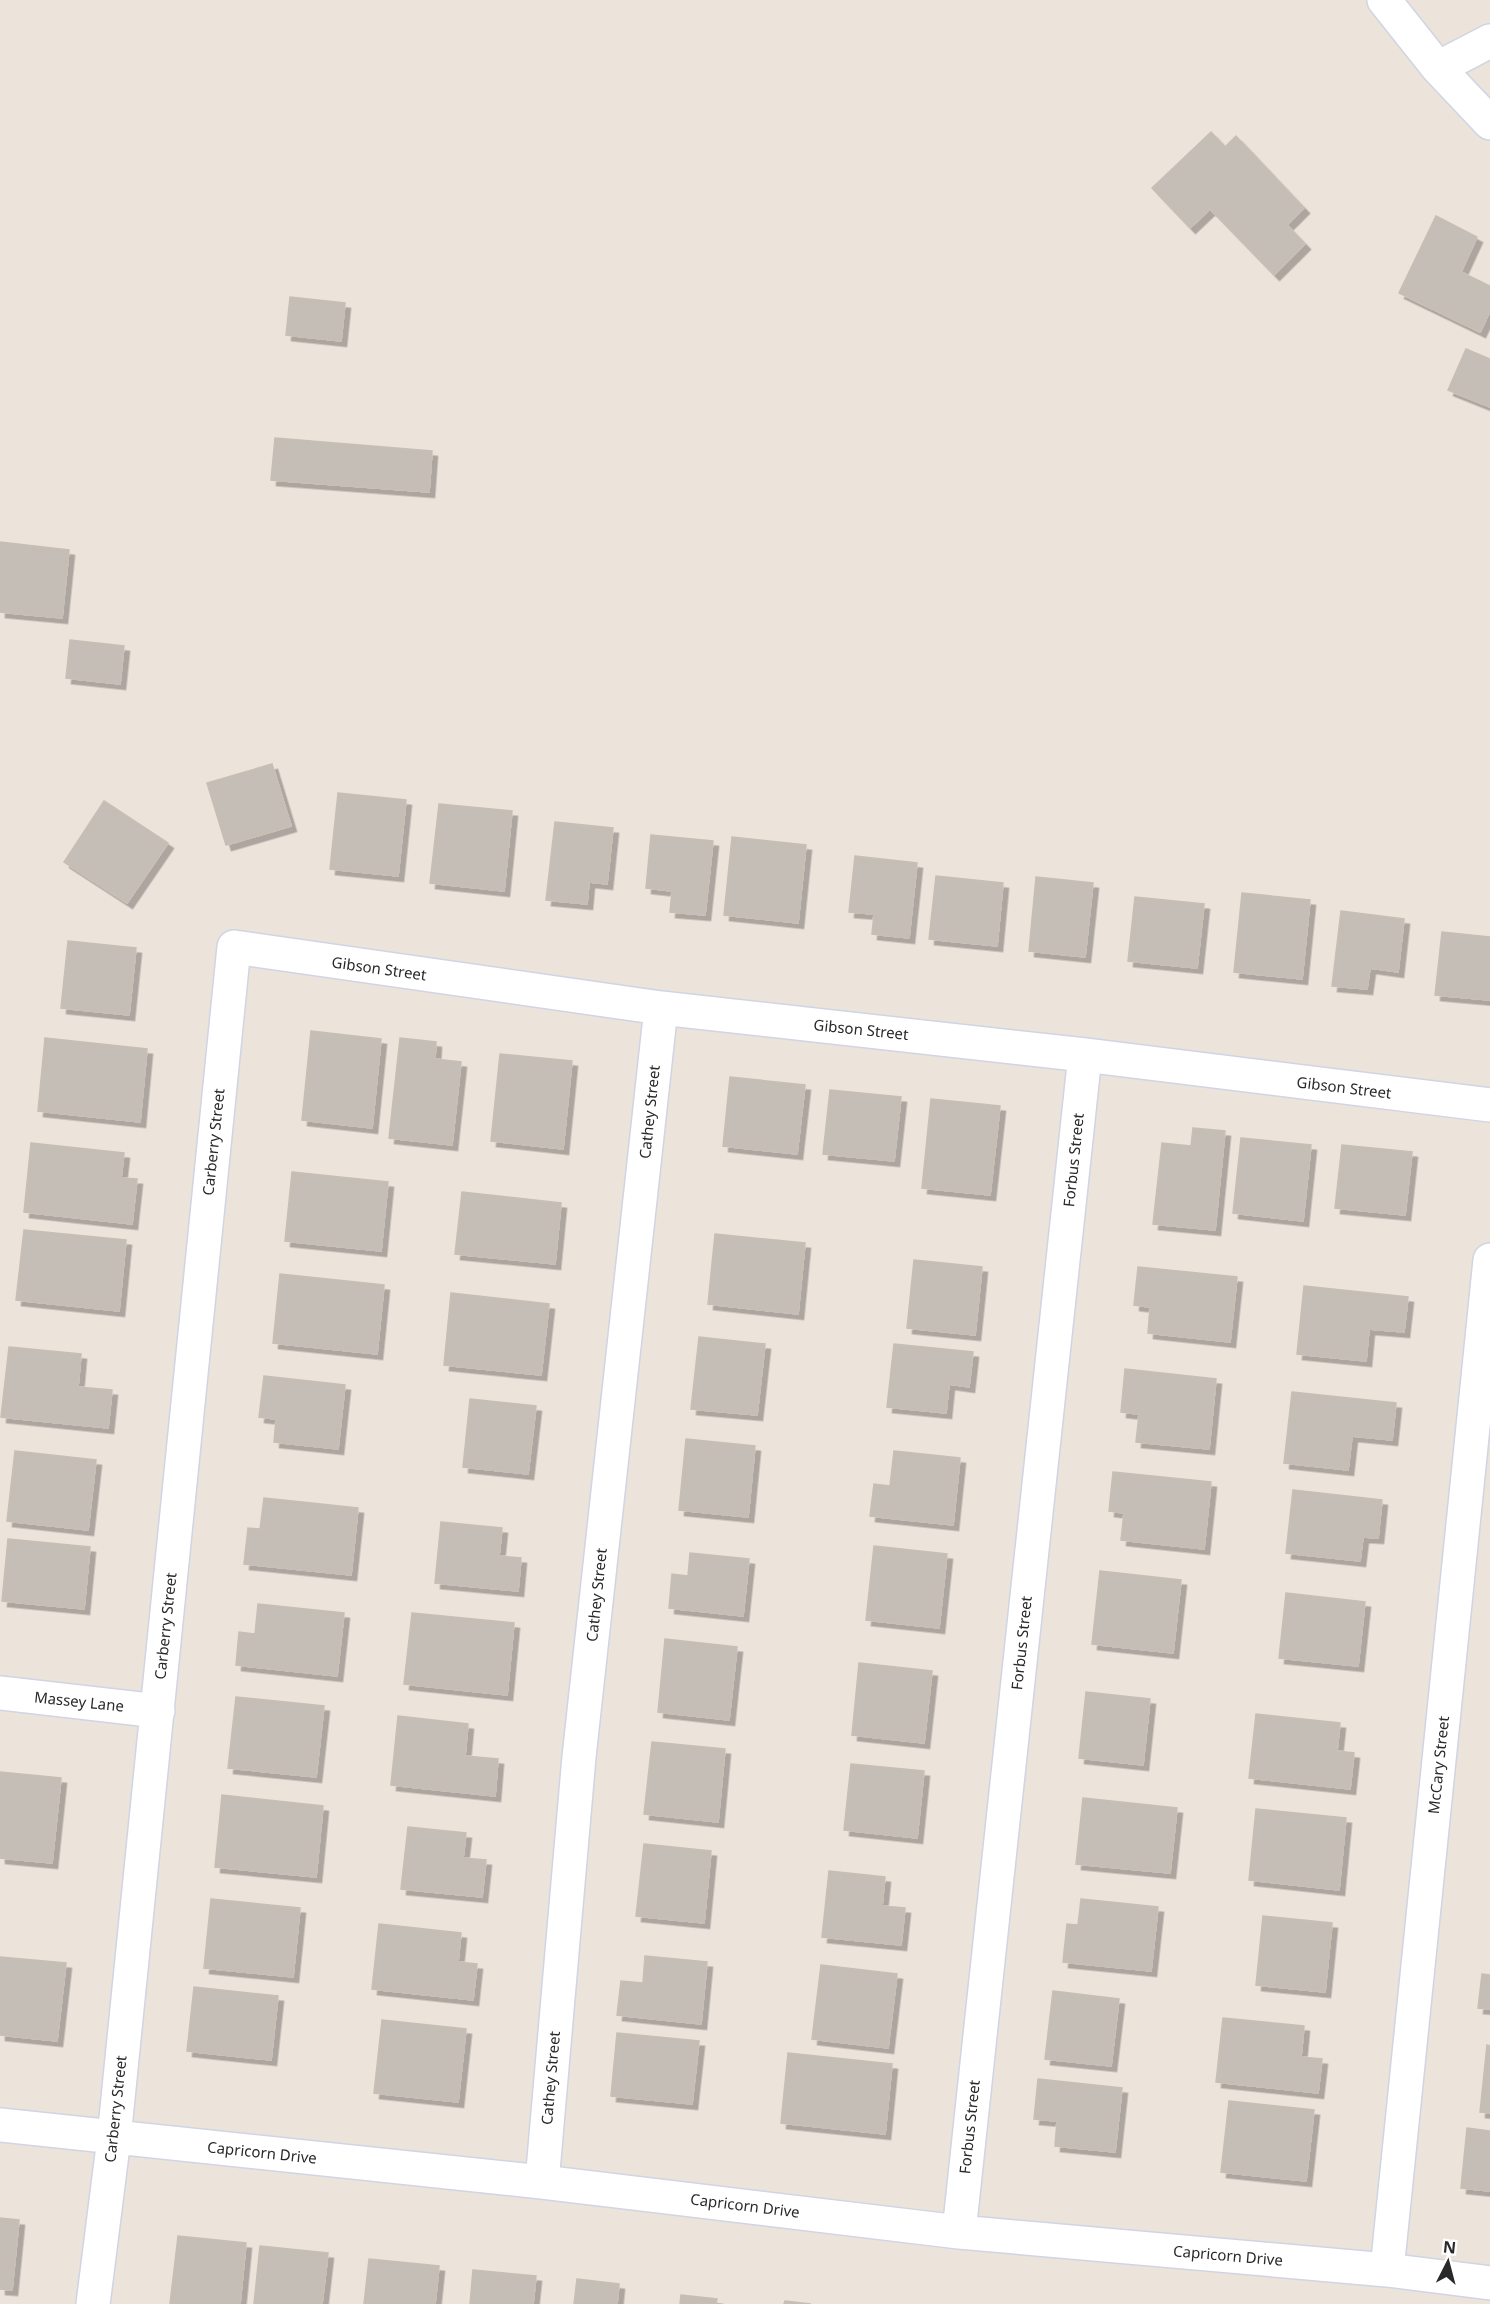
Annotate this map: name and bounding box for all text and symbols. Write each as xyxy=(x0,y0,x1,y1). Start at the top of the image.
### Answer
street label: Gibson Street xyxy=(331,951,428,985)
street label: Gibson Street xyxy=(813,1014,910,1044)
street label: Cathey Street xyxy=(634,1063,664,1160)
street label: Gibson Street xyxy=(1296,1071,1393,1103)
street label: Carberry Street xyxy=(197,1087,229,1196)
street label: Forbus Street xyxy=(1058,1111,1088,1208)
street label: Cathey Street xyxy=(581,1546,611,1643)
street label: Carberry Street xyxy=(149,1571,181,1680)
street label: Forbus Street xyxy=(1006,1594,1036,1691)
street label: Massey Lane xyxy=(33,1686,125,1716)
street label: McCary Street xyxy=(1423,1714,1453,1815)
street label: Cathey Street xyxy=(536,2030,564,2126)
street label: Carberry Street xyxy=(99,2054,131,2163)
street label: Forbus Street xyxy=(954,2078,984,2175)
street label: Capricorn Drive xyxy=(206,2136,318,2168)
street label: Capricorn Drive xyxy=(689,2188,801,2222)
north arrow xyxy=(1418,2232,1478,2292)
text: N xyxy=(1442,2235,1457,2259)
street label: Capricorn Drive xyxy=(1172,2240,1284,2270)

